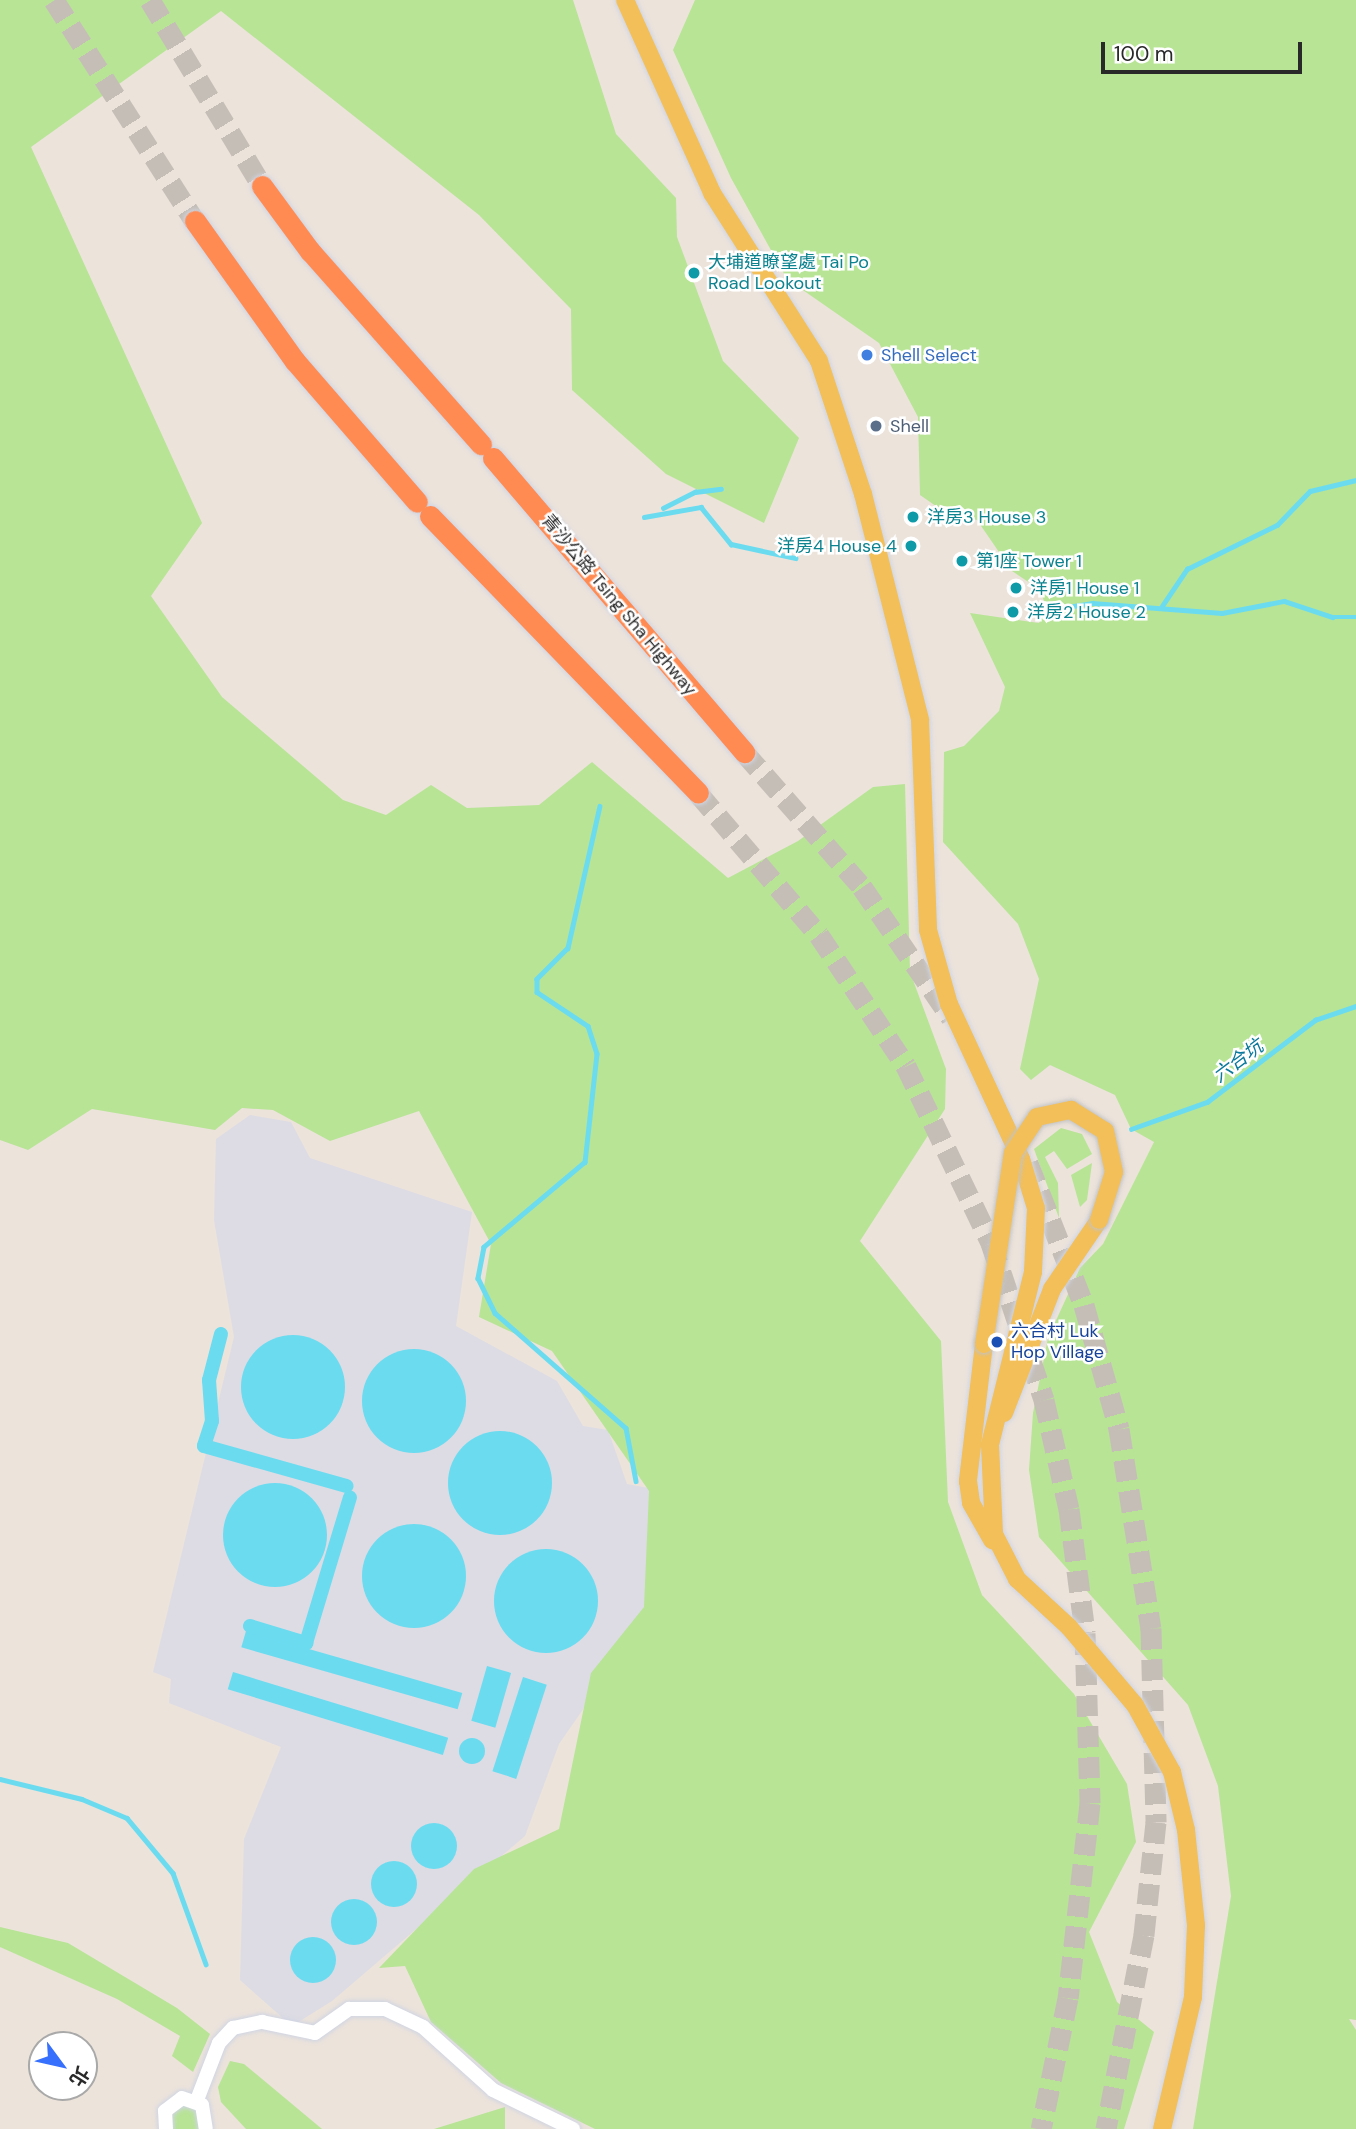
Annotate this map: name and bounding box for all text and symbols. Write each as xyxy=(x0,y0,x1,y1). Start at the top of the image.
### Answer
scale bar xyxy=(1104,28,1305,72)
text: 100 m xyxy=(1114,40,1174,68)
place label: 大埔道瞭望處 Tai Po Road Lookout xyxy=(708,252,869,294)
marker: 大埔道瞭望處 Tai Po Road Lookout xyxy=(686,265,702,281)
place label: Shell Select xyxy=(881,344,977,366)
marker: Shell Select xyxy=(859,347,875,363)
place label: Shell xyxy=(890,415,929,437)
marker: Shell xyxy=(868,418,884,434)
place label: 洋房3 House 3 xyxy=(927,506,1046,528)
marker: 洋房3 House 3 xyxy=(905,509,921,525)
street label: 青沙公路 Tsing Sha Highway xyxy=(537,510,701,700)
place label: 洋房4 House 4 xyxy=(777,535,897,557)
marker: 洋房4 House 4 xyxy=(903,538,919,554)
place label: 第1座 Tower 1 xyxy=(976,550,1082,572)
marker: 第1座 Tower 1 xyxy=(954,553,970,569)
place label: 洋房1 House 1 xyxy=(1030,577,1139,599)
marker: 洋房1 House 1 xyxy=(1008,580,1024,596)
place label: 洋房2 House 2 xyxy=(1027,601,1146,623)
marker: 洋房2 House 2 xyxy=(1005,604,1021,620)
water label: 六合坑 xyxy=(1208,1035,1268,1087)
place label: 六合村 Luk Hop Village xyxy=(1011,1321,1104,1364)
marker: 六合村 Luk Hop Village xyxy=(989,1334,1005,1350)
north arrow xyxy=(28,2031,98,2101)
text: 北 xyxy=(64,2062,95,2091)

